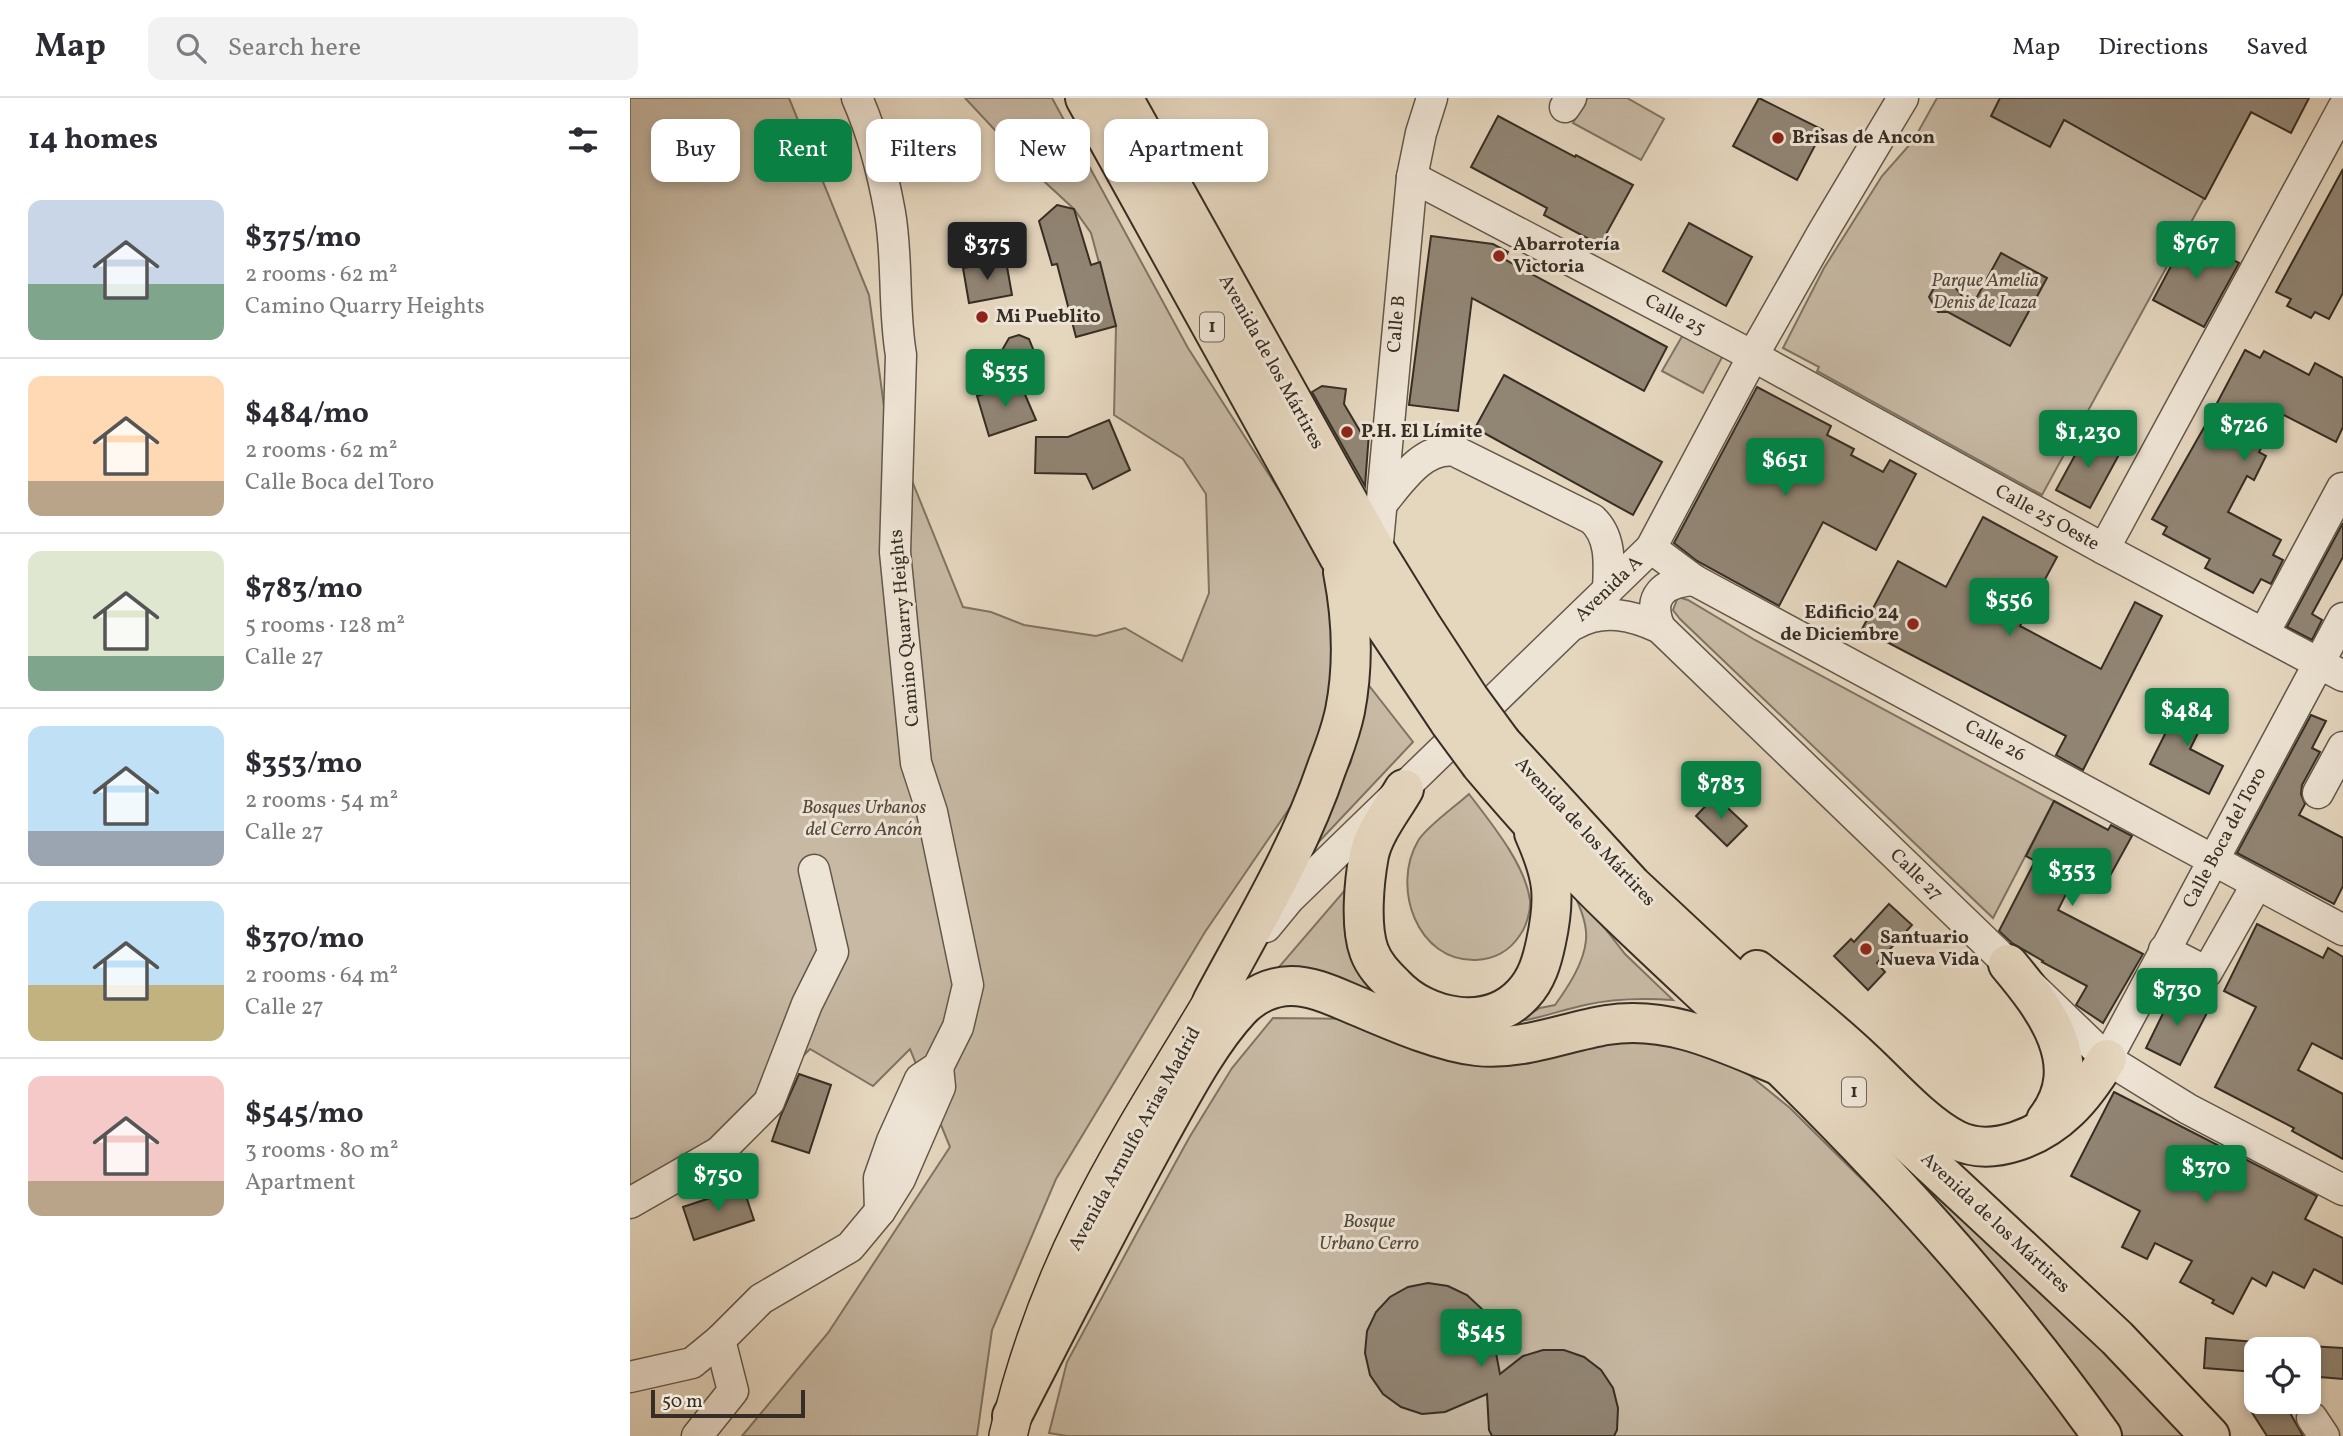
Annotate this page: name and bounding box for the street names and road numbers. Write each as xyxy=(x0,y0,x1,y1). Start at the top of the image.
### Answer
street label: Avenida de los Mártires xyxy=(1212,270,1330,454)
street label: Calle 25 xyxy=(1640,288,1710,342)
street label: Calle B xyxy=(1382,294,1412,354)
road number: 1 xyxy=(1200,312,1224,342)
street label: Calle 25 Oeste xyxy=(1990,479,2104,557)
street label: Camino Quarry Heights xyxy=(883,528,927,728)
street label: Avenida A xyxy=(1569,550,1649,628)
street label: Calle 26 xyxy=(1960,714,2030,768)
street label: Avenida de los Mártires xyxy=(1509,751,1661,913)
street label: Calle Boca del Toro xyxy=(2177,763,2273,913)
street label: Calle 27 xyxy=(1884,843,1948,907)
street label: Avenida Arnulfo Arias Madrid xyxy=(1062,1022,1208,1256)
road number: 1 xyxy=(1842,1077,1866,1107)
street label: Avenida de los Mártires xyxy=(1914,1147,2076,1299)

